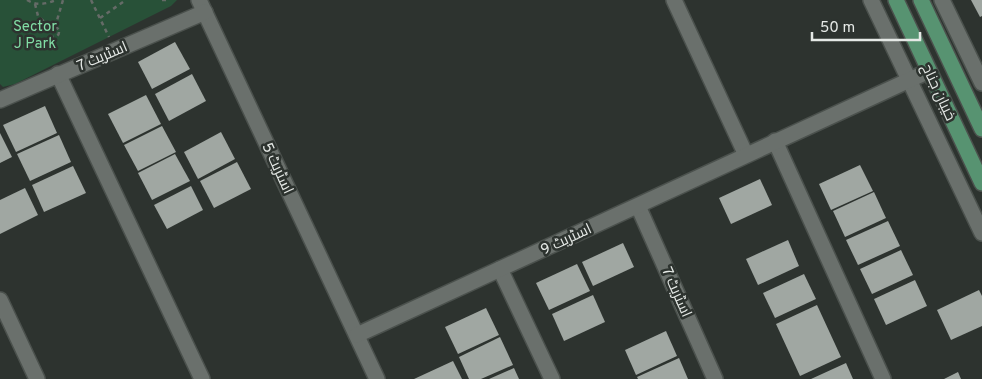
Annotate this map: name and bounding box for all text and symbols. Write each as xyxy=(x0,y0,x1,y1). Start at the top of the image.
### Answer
scale bar xyxy=(812,10,920,42)
park label: Sector J Park xyxy=(13,18,57,54)
text: 50 m xyxy=(820,19,855,38)
street label: اسٹریٹ 7 xyxy=(74,38,131,76)
street label: خیبان جناح xyxy=(916,61,959,124)
street label: اسٹریٹ 5 xyxy=(257,140,297,197)
street label: اسٹریٹ 9 xyxy=(538,220,595,260)
street label: اسٹریٹ 7 xyxy=(656,265,695,321)

